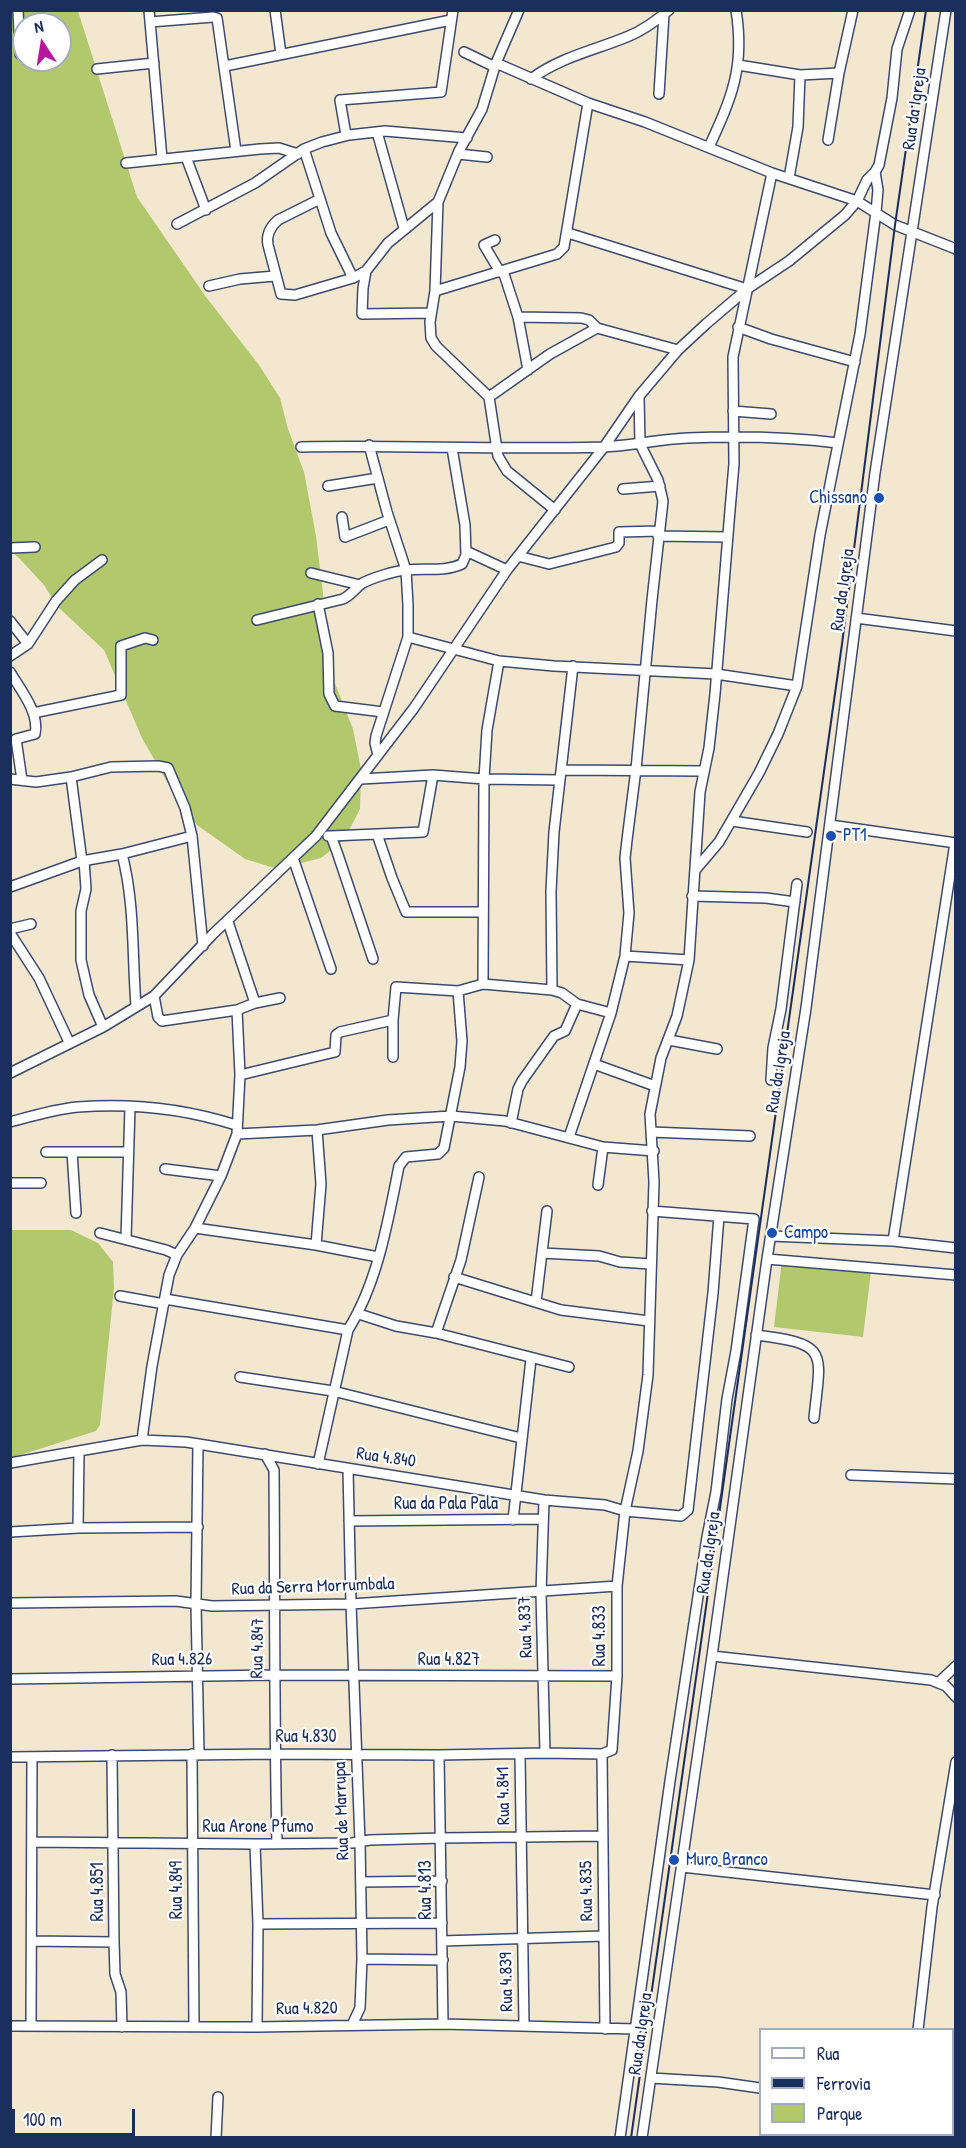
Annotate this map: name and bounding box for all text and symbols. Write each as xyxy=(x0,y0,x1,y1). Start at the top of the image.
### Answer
north arrow xyxy=(12,12,72,72)
text: N xyxy=(32,15,45,38)
street label: Rua da Igreja xyxy=(899,67,931,151)
place label: Chissano xyxy=(809,487,867,509)
marker: Chissano xyxy=(872,491,886,505)
street label: Rua da Igreja xyxy=(827,548,859,632)
place label: PT1 xyxy=(843,825,867,847)
marker: PT1 xyxy=(824,829,838,843)
street label: Rua da Igreja xyxy=(762,1030,796,1114)
place label: Campo xyxy=(784,1222,828,1244)
marker: Campo xyxy=(765,1226,779,1240)
street label: Rua 4.840 xyxy=(355,1443,417,1473)
street label: Rua da Pala Pala xyxy=(394,1493,498,1515)
street label: Rua da Igreja xyxy=(693,1511,725,1595)
street label: Rua da Serra Morrumbala xyxy=(231,1573,395,1601)
street label: Rua 4.837 xyxy=(514,1596,538,1658)
street label: Rua 4.833 xyxy=(589,1605,611,1667)
street label: Rua 4.847 xyxy=(247,1618,269,1678)
street label: Rua 4.826 xyxy=(152,1649,212,1671)
street label: Rua 4.827 xyxy=(418,1649,480,1671)
street label: Rua 4.830 xyxy=(275,1726,337,1748)
street label: Rua de Marrupa xyxy=(329,1761,355,1861)
street label: Rua 4.841 xyxy=(493,1767,515,1825)
street label: Rua Arone Pfumo xyxy=(203,1816,313,1838)
place label: Muro Branco xyxy=(686,1849,768,1871)
marker: Muro Branco xyxy=(667,1853,681,1867)
street label: Rua 4.813 xyxy=(415,1860,437,1920)
street label: Rua 4.835 xyxy=(576,1860,598,1922)
street label: Rua 4.849 xyxy=(166,1861,188,1919)
street label: Rua 4.851 xyxy=(87,1862,109,1922)
street label: Rua 4.839 xyxy=(496,1952,518,2012)
street label: Rua da Igreja xyxy=(625,1992,657,2076)
street label: Rua 4.820 xyxy=(276,1998,338,2020)
legend xyxy=(759,2028,954,2136)
text: Rua xyxy=(817,2041,839,2066)
text: Ferrovia xyxy=(817,2071,870,2096)
scale bar xyxy=(15,2097,138,2135)
text: Parque xyxy=(817,2101,862,2126)
text: 100 m xyxy=(23,2107,62,2132)

